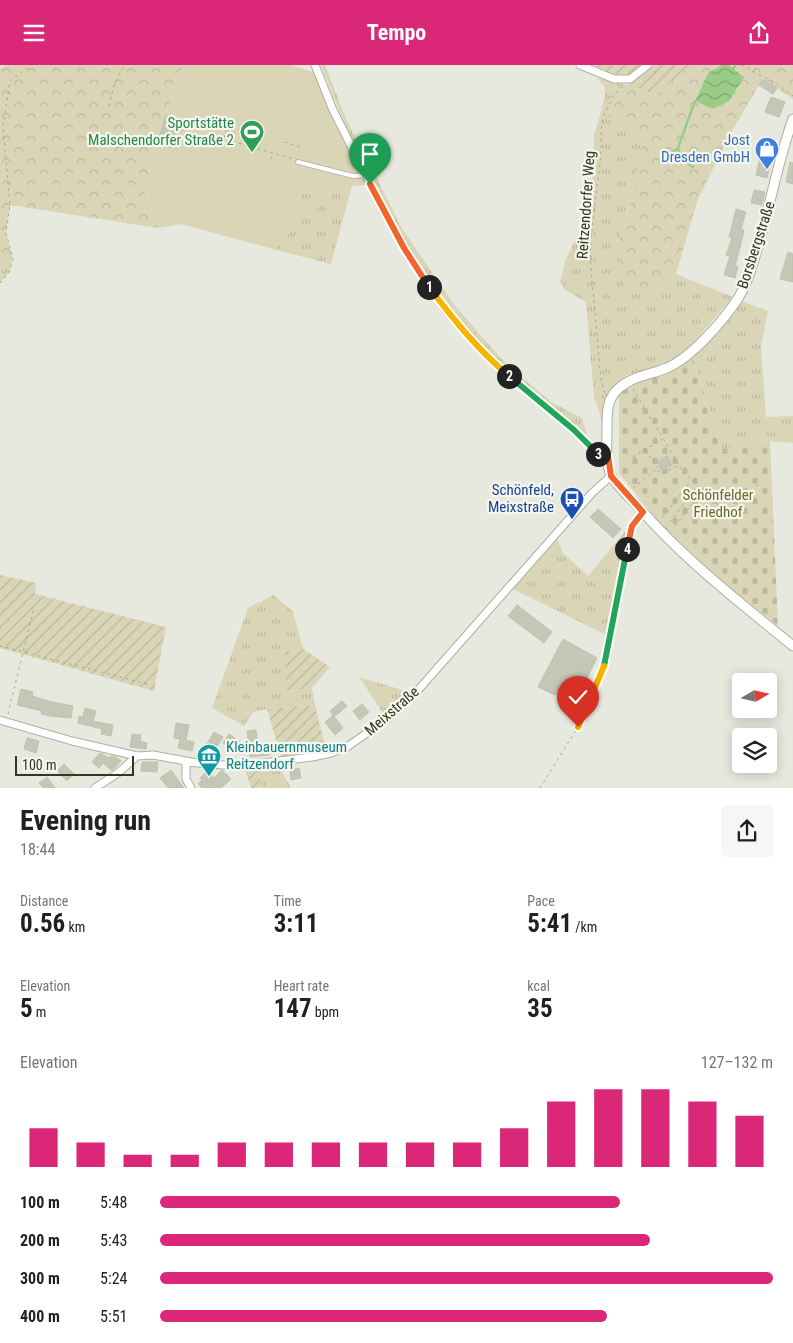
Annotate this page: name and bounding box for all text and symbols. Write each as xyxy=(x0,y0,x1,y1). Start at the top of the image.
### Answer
icon: menu xyxy=(20,19,48,47)
icon: share xyxy=(745,19,773,47)
text: Tempo xyxy=(367,20,426,45)
place label: Sportstätte Malschendorfer Straße 2 xyxy=(88,114,234,149)
sports icon: Sportstätte Malschendorfer Straße 2 xyxy=(239,119,265,153)
place label: Jost Dresden GmbH xyxy=(661,131,750,166)
pin xyxy=(349,133,391,184)
shop icon: Jost Dresden GmbH xyxy=(754,136,780,170)
icon: arrive xyxy=(356,140,384,168)
street label: Reitzendorfer Weg xyxy=(573,150,599,260)
street label: Borsbergstraße xyxy=(733,199,779,291)
pin: 1 xyxy=(416,275,442,299)
text: 1 xyxy=(426,279,433,295)
pin: 2 xyxy=(496,363,522,389)
text: 2 xyxy=(506,368,513,384)
pin: 3 xyxy=(586,441,610,467)
text: 3 xyxy=(595,446,602,462)
place label: Schönfeld, Meixstraße xyxy=(488,481,554,516)
bus stop icon: Schönfeld, Meixstraße xyxy=(559,486,585,520)
park label: Schönfelder Friedhof xyxy=(683,486,754,521)
pin: 4 xyxy=(614,537,640,561)
text: 4 xyxy=(624,541,631,557)
north arrow xyxy=(732,673,778,717)
map controls xyxy=(732,673,777,773)
pin xyxy=(557,676,599,727)
street label: Meixstraße xyxy=(361,683,423,739)
icon: check xyxy=(564,683,592,711)
button: layers xyxy=(732,728,777,773)
place label: Kleinbauernmuseum Reitzendorf xyxy=(226,738,347,773)
museum icon: Kleinbauernmuseum Reitzendorf xyxy=(196,743,222,777)
scale bar xyxy=(15,753,134,776)
text: 100 m xyxy=(22,757,57,773)
text: Evening run xyxy=(20,804,151,837)
button: share xyxy=(721,805,773,857)
text: 18:44 xyxy=(20,840,55,859)
text: Distance xyxy=(20,893,68,909)
text: Time xyxy=(274,893,301,909)
text: Pace xyxy=(527,893,555,909)
text: 0.56 xyxy=(20,909,65,938)
text: 3:11 xyxy=(274,909,318,938)
text: 5:41 xyxy=(527,909,572,938)
text: km xyxy=(65,919,85,935)
text: /km xyxy=(572,919,597,935)
text: Elevation xyxy=(20,978,70,994)
text: Heart rate xyxy=(274,978,329,994)
text: kcal xyxy=(527,978,550,994)
text: 5 xyxy=(20,994,33,1023)
text: 147 xyxy=(274,994,312,1023)
text: 35 xyxy=(527,994,553,1023)
text: m xyxy=(33,1004,46,1020)
text: bpm xyxy=(312,1004,339,1020)
text: Elevation xyxy=(20,1053,78,1072)
text: 127–132 m xyxy=(701,1053,773,1072)
text: 100 m xyxy=(20,1193,60,1212)
text: 5:48 xyxy=(100,1193,127,1212)
text: 200 m xyxy=(20,1231,60,1250)
text: 5:43 xyxy=(100,1231,127,1250)
text: 300 m xyxy=(20,1269,60,1288)
text: 5:24 xyxy=(100,1269,127,1288)
text: 400 m xyxy=(20,1307,60,1326)
text: 5:51 xyxy=(100,1307,127,1326)

